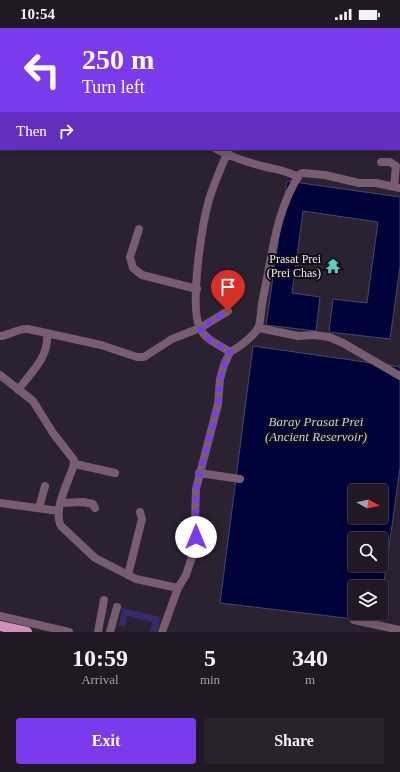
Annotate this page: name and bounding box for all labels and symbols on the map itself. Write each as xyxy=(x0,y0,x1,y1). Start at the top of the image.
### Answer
place label: Prasat Prei (Prei Chas) xyxy=(267,252,322,280)
temple icon: Prasat Prei (Prei Chas) xyxy=(324,257,342,275)
pin xyxy=(211,270,245,311)
water label: Baray Prasat Prei (Ancient Reservoir) xyxy=(265,414,367,444)
north arrow xyxy=(348,484,388,524)
position arrow xyxy=(175,516,217,558)

